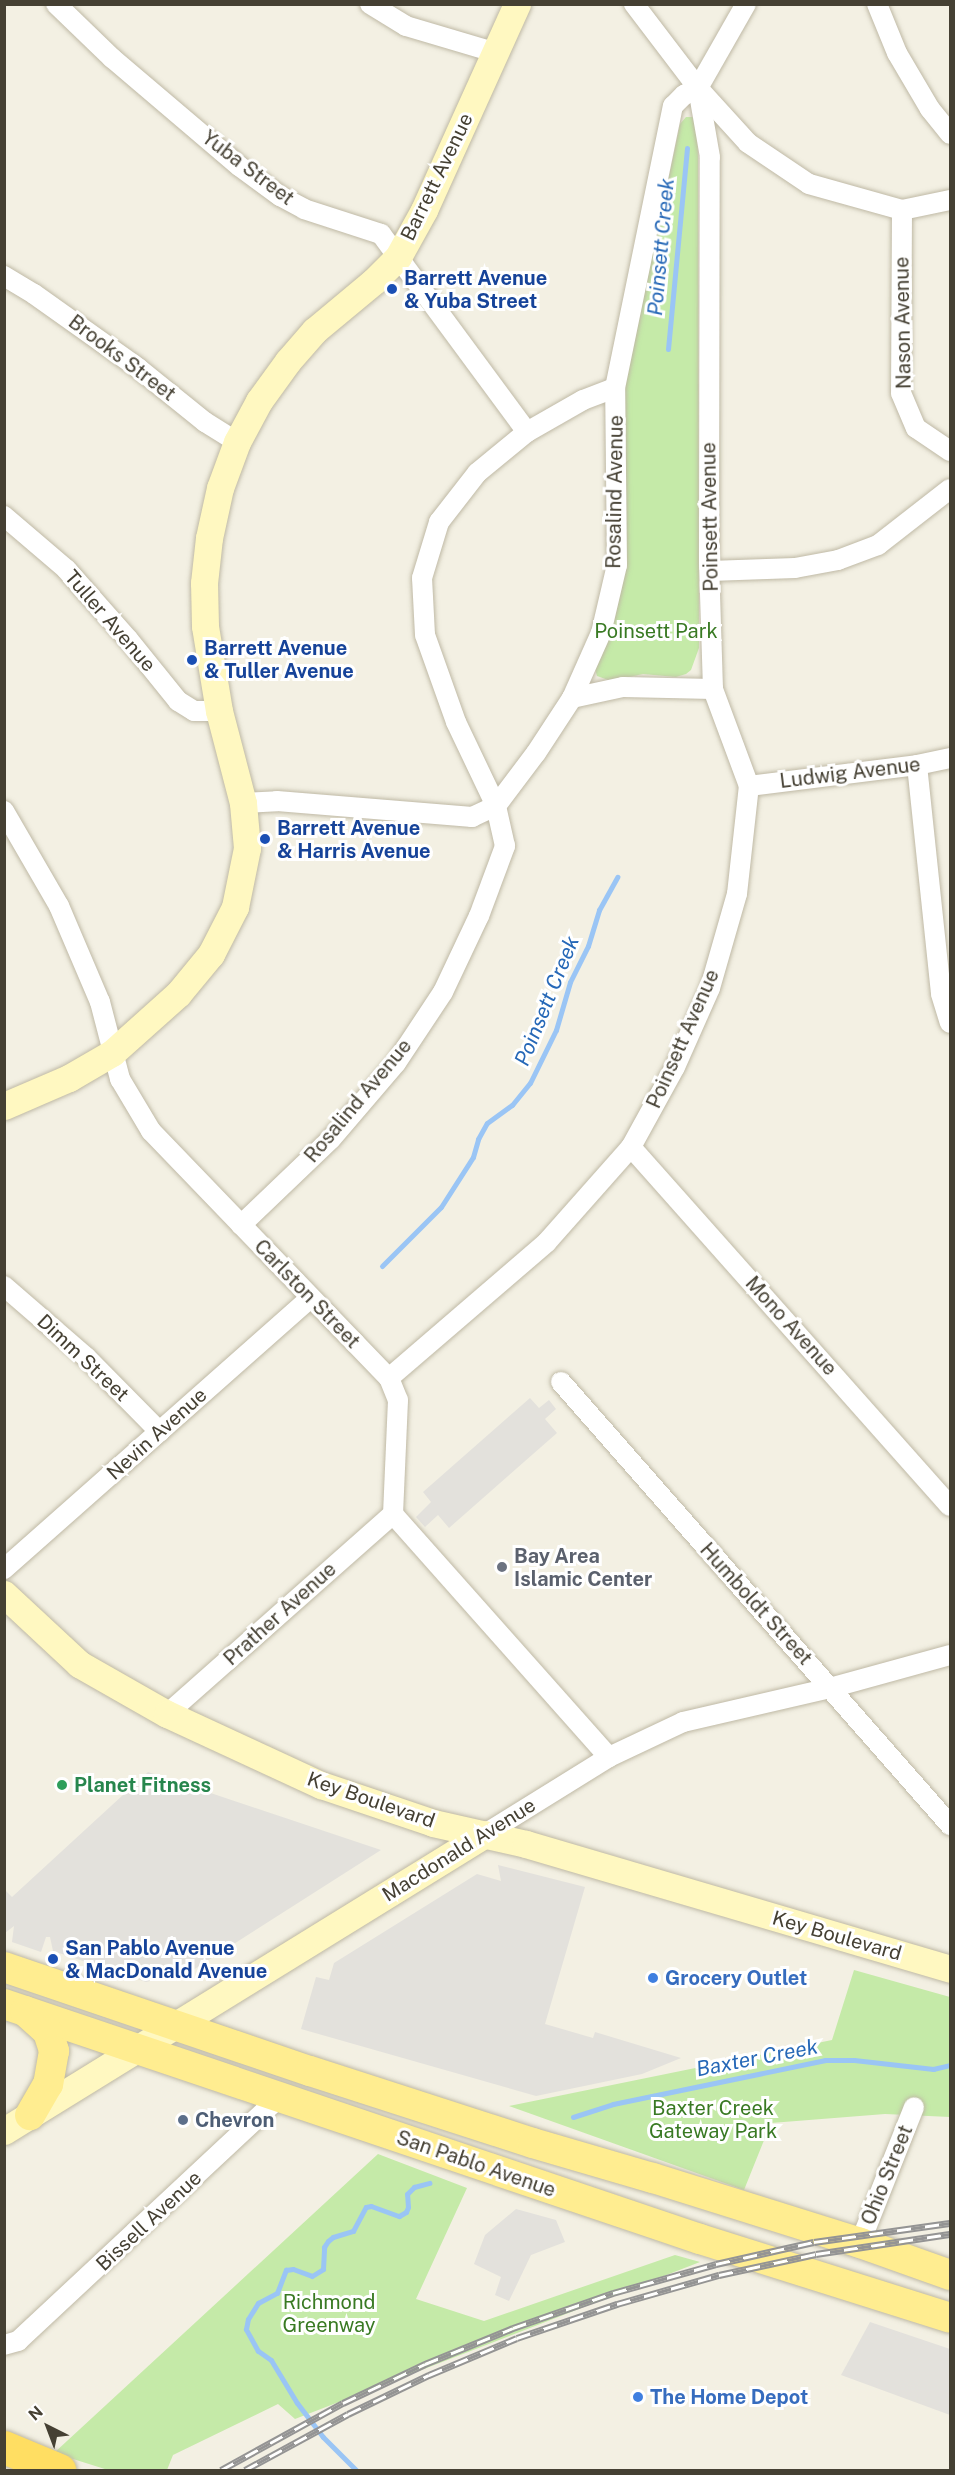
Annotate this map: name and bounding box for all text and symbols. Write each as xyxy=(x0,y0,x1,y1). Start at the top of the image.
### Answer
street label: Barrett Avenue xyxy=(396,109,478,245)
street label: Yuba Street xyxy=(197,126,299,210)
water label: Poinsett Creek xyxy=(642,177,680,317)
street label: Nason Avenue xyxy=(890,257,916,389)
place label: Barrett Avenue & Yuba Street xyxy=(404,266,547,313)
marker: Barrett Avenue & Yuba Street xyxy=(385,282,399,296)
street label: Brooks Street xyxy=(64,310,180,406)
street label: Rosalind Avenue xyxy=(602,415,628,569)
street label: Poinsett Avenue xyxy=(697,442,723,592)
street label: Tuller Avenue xyxy=(59,565,161,677)
park label: Poinsett Park xyxy=(594,619,718,643)
place label: Barrett Avenue & Tuller Avenue xyxy=(204,636,354,683)
marker: Barrett Avenue & Tuller Avenue xyxy=(185,653,199,667)
street label: Ludwig Avenue xyxy=(778,752,922,794)
place label: Barrett Avenue & Harris Avenue xyxy=(277,816,431,863)
marker: Barrett Avenue & Harris Avenue xyxy=(258,832,272,846)
water label: Poinsett Creek xyxy=(509,932,585,1070)
street label: Poinsett Avenue xyxy=(642,966,724,1112)
street label: Rosalind Avenue xyxy=(299,1034,417,1168)
street label: Carlston Street xyxy=(249,1235,365,1353)
street label: Mono Avenue xyxy=(740,1271,842,1381)
street label: Dimm Street xyxy=(32,1309,134,1407)
street label: Nevin Avenue xyxy=(102,1383,212,1485)
street label: Humboldt Street xyxy=(695,1538,817,1670)
place label: Bay Area Islamic Center xyxy=(514,1544,652,1591)
street label: Prather Avenue xyxy=(219,1557,341,1671)
marker: Bay Area Islamic Center xyxy=(495,1560,509,1574)
street label: Key Boulevard xyxy=(304,1767,438,1833)
place label: Planet Fitness xyxy=(74,1773,211,1797)
marker: Planet Fitness xyxy=(55,1778,69,1792)
street label: Macdonald Avenue xyxy=(378,1793,540,1907)
street label: Key Boulevard xyxy=(770,1906,904,1966)
place label: San Pablo Avenue & MacDonald Avenue xyxy=(65,1936,267,1983)
marker: San Pablo Avenue & MacDonald Avenue xyxy=(46,1952,60,1966)
place label: Grocery Outlet xyxy=(665,1966,808,1990)
marker: Grocery Outlet xyxy=(646,1971,660,1985)
water label: Baxter Creek xyxy=(694,2034,820,2082)
park label: Baxter Creek Gateway Park xyxy=(649,2097,777,2144)
place label: Chevron xyxy=(195,2108,274,2132)
marker: Chevron xyxy=(176,2113,190,2127)
street label: Ohio Street xyxy=(856,2122,918,2228)
street label: San Pablo Avenue xyxy=(393,2126,559,2202)
street label: Bissell Avenue xyxy=(91,2166,207,2276)
park label: Richmond Greenway xyxy=(283,2291,375,2338)
place label: The Home Depot xyxy=(650,2385,808,2409)
marker: The Home Depot xyxy=(631,2390,645,2404)
north arrow xyxy=(18,2397,78,2457)
text: N xyxy=(25,2402,47,2425)

